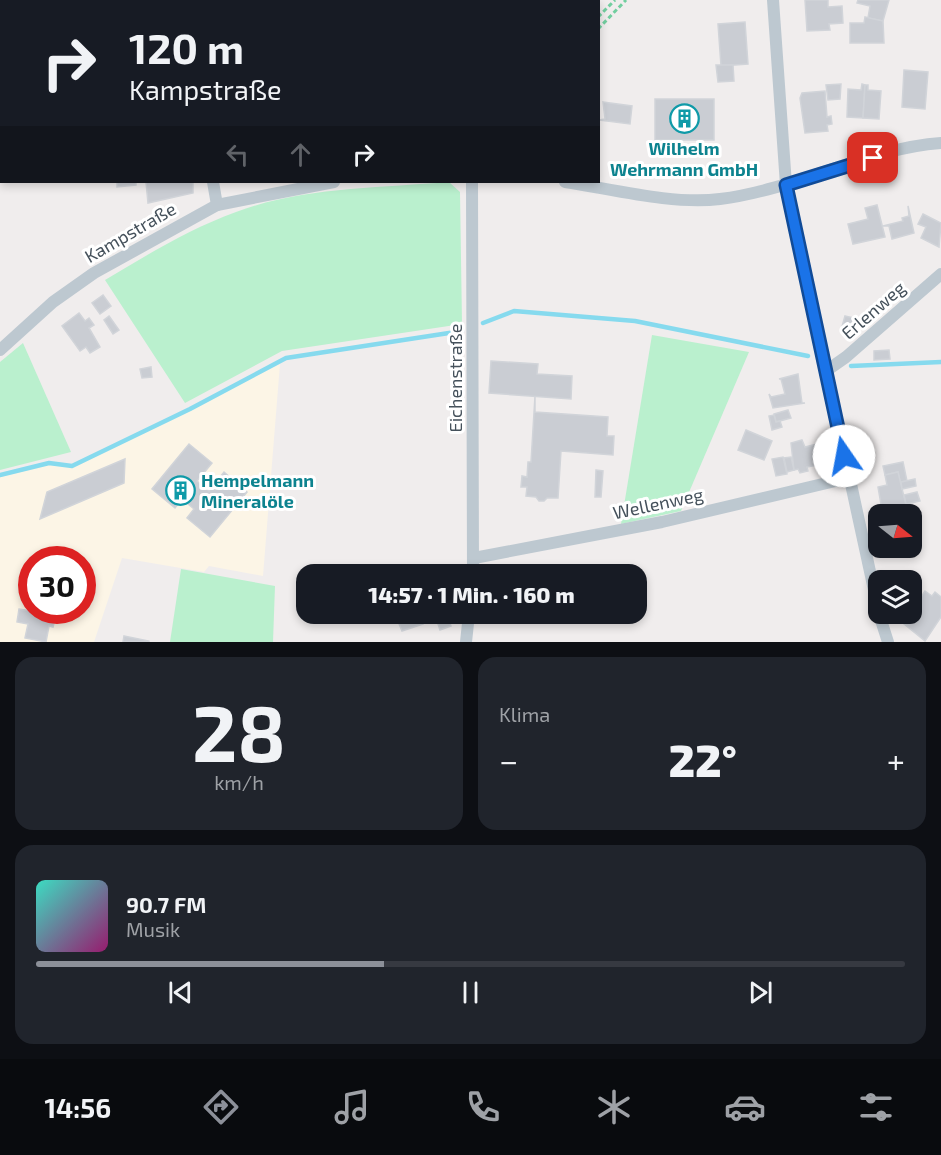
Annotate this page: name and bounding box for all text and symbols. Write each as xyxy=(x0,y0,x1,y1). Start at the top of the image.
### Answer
text: 120 m xyxy=(129,22,244,72)
icon: right xyxy=(30,24,108,102)
text: Kampstraße xyxy=(129,73,281,105)
building icon: Wilhelm Wehrmann GmbH xyxy=(668,103,700,135)
pin xyxy=(847,132,898,183)
place label: Wilhelm Wehrmann GmbH xyxy=(610,137,758,180)
icon: left xyxy=(221,138,254,171)
icon: ahead xyxy=(284,138,317,171)
icon: right xyxy=(347,138,380,171)
icon: arrive xyxy=(856,141,889,174)
street label: Kampstraße xyxy=(80,197,180,267)
street label: Erlenweg xyxy=(837,276,909,344)
street label: Eichenstraße xyxy=(444,324,466,432)
position arrow xyxy=(812,424,876,488)
place label: Hempelmann Mineralöle xyxy=(201,469,314,512)
building icon: Hempelmann Mineralöle xyxy=(164,474,196,506)
street label: Wellenweg xyxy=(611,483,705,523)
north arrow xyxy=(868,504,922,558)
map controls xyxy=(868,504,922,624)
speed limit sign: 30 xyxy=(18,546,96,624)
button: layers xyxy=(868,570,922,624)
text: 14:57 · 1 Min. · 160 m xyxy=(368,581,575,607)
text: 28 xyxy=(192,684,286,778)
text: Klima xyxy=(499,702,550,726)
text: 22° xyxy=(668,732,737,786)
text: − xyxy=(499,740,518,780)
text: + xyxy=(887,740,905,780)
text: km/h xyxy=(214,770,264,794)
text: 90.7 FM xyxy=(126,891,206,917)
text: Musik xyxy=(126,917,180,941)
icon: previous xyxy=(164,976,197,1009)
icon: pause xyxy=(454,976,487,1009)
icon: next xyxy=(744,976,777,1009)
icon: directions xyxy=(200,1086,242,1128)
icon: music xyxy=(331,1086,373,1128)
icon: phone xyxy=(462,1086,504,1128)
icon: climate xyxy=(593,1086,635,1128)
icon: car xyxy=(724,1086,766,1128)
icon: filters xyxy=(855,1086,897,1128)
text: 14:56 xyxy=(44,1091,111,1123)

